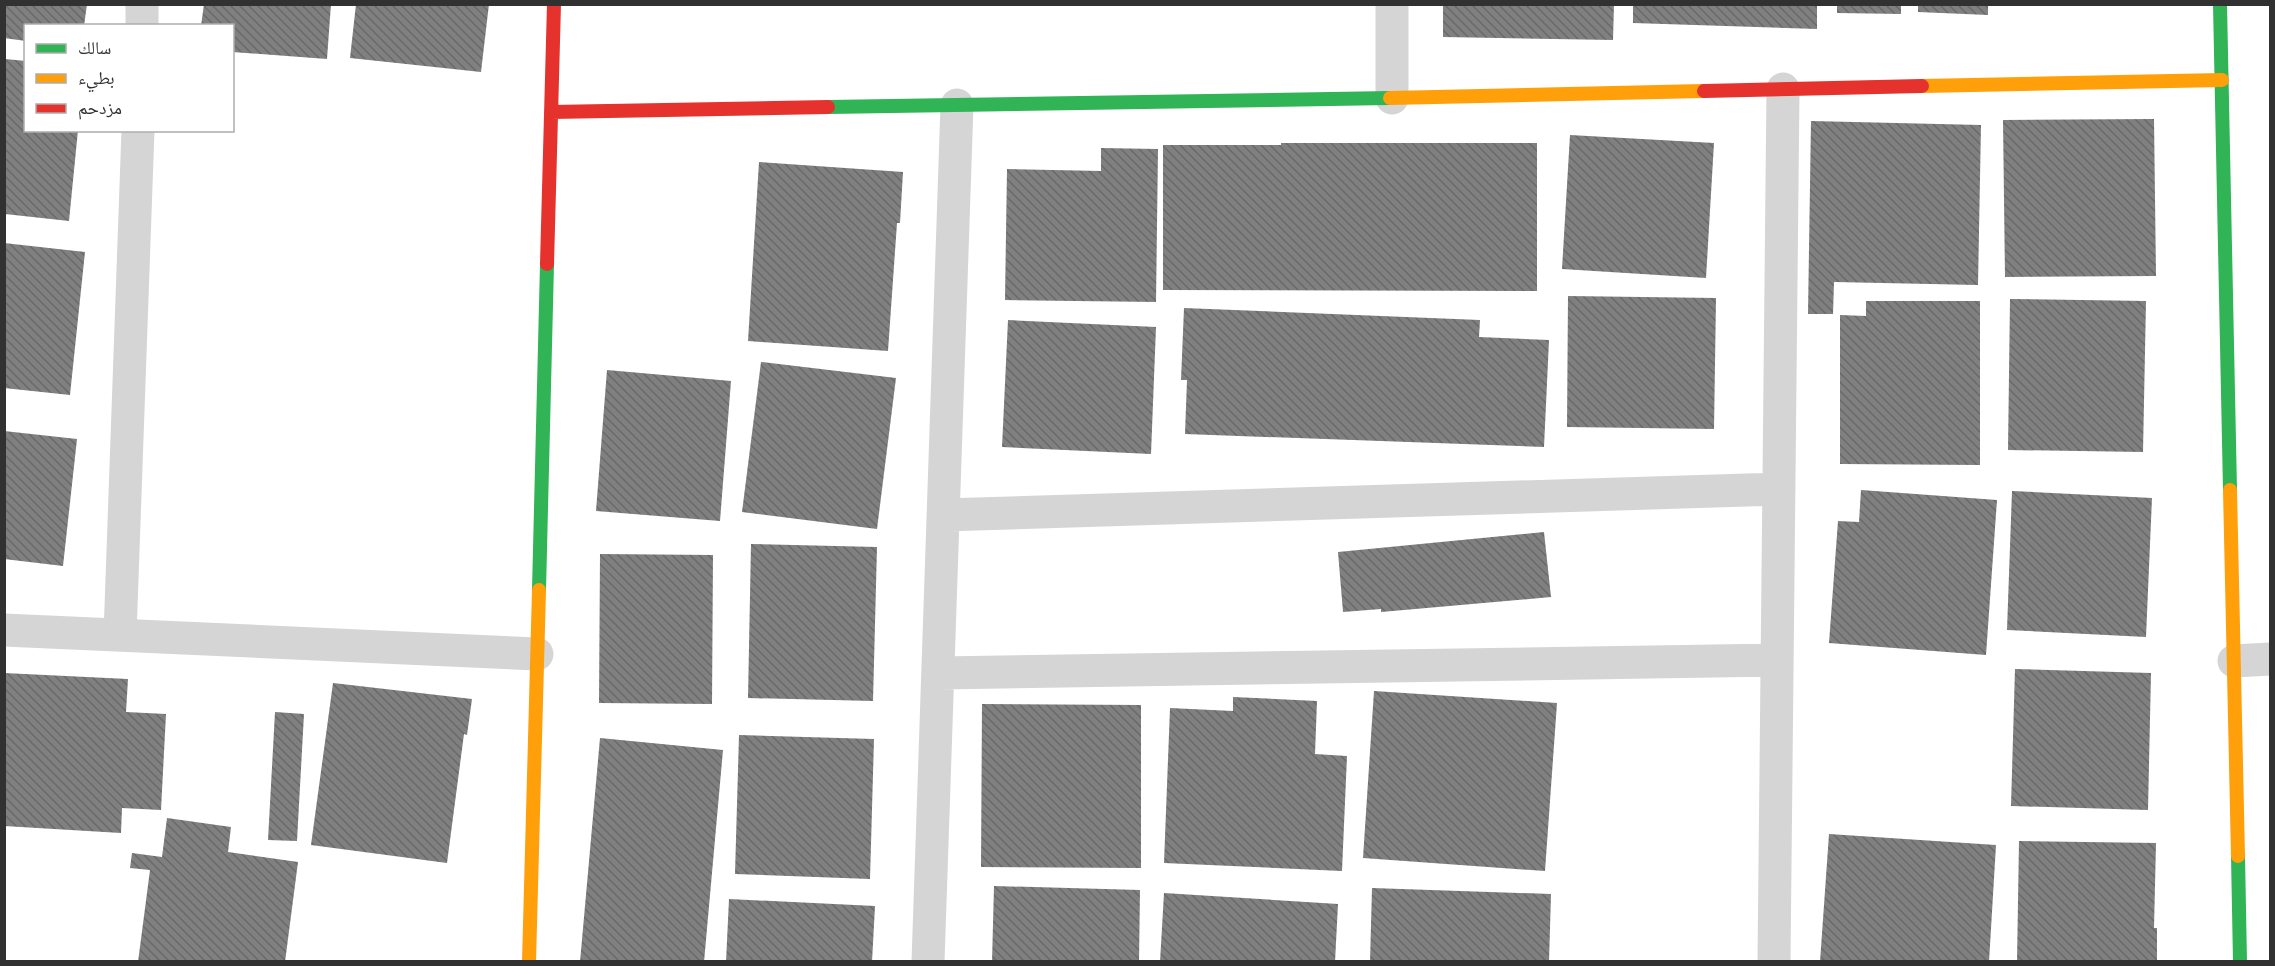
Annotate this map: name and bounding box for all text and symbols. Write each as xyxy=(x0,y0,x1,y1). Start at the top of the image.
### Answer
legend xyxy=(24,24,234,132)
text: سالك xyxy=(78,38,111,58)
text: بطيء xyxy=(78,68,115,93)
text: مزدحم xyxy=(78,98,122,120)

